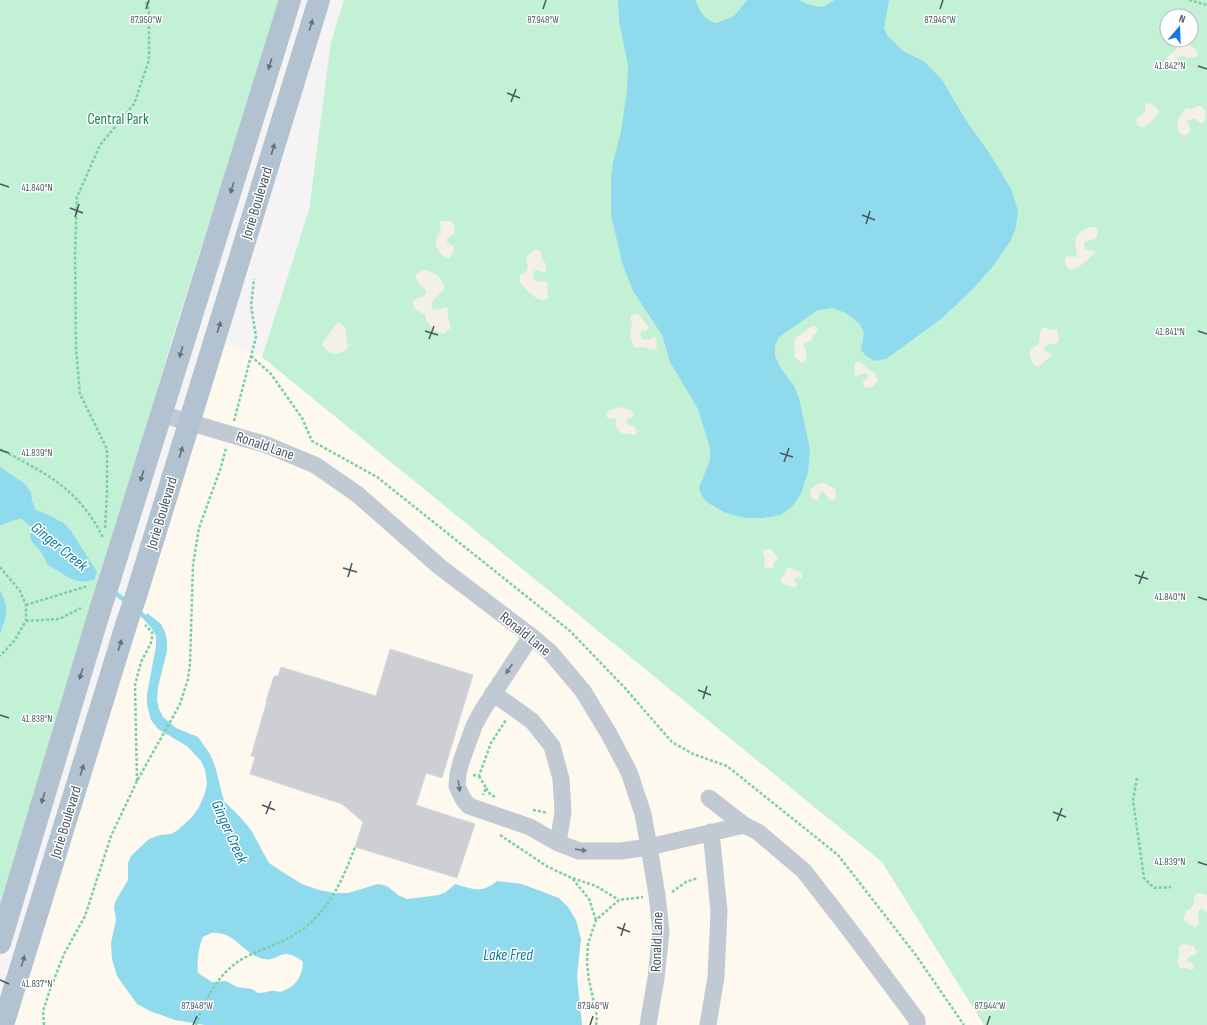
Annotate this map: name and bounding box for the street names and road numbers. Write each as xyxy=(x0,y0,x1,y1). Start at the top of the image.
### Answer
street label: Jorie Boulevard xyxy=(237,165,277,242)
street label: Ronald Lane xyxy=(233,427,297,465)
street label: Jorie Boulevard xyxy=(142,475,182,552)
street label: Ronald Lane xyxy=(496,608,554,660)
street label: Jorie Boulevard xyxy=(46,784,86,861)
street label: Ronald Lane xyxy=(646,911,668,973)

